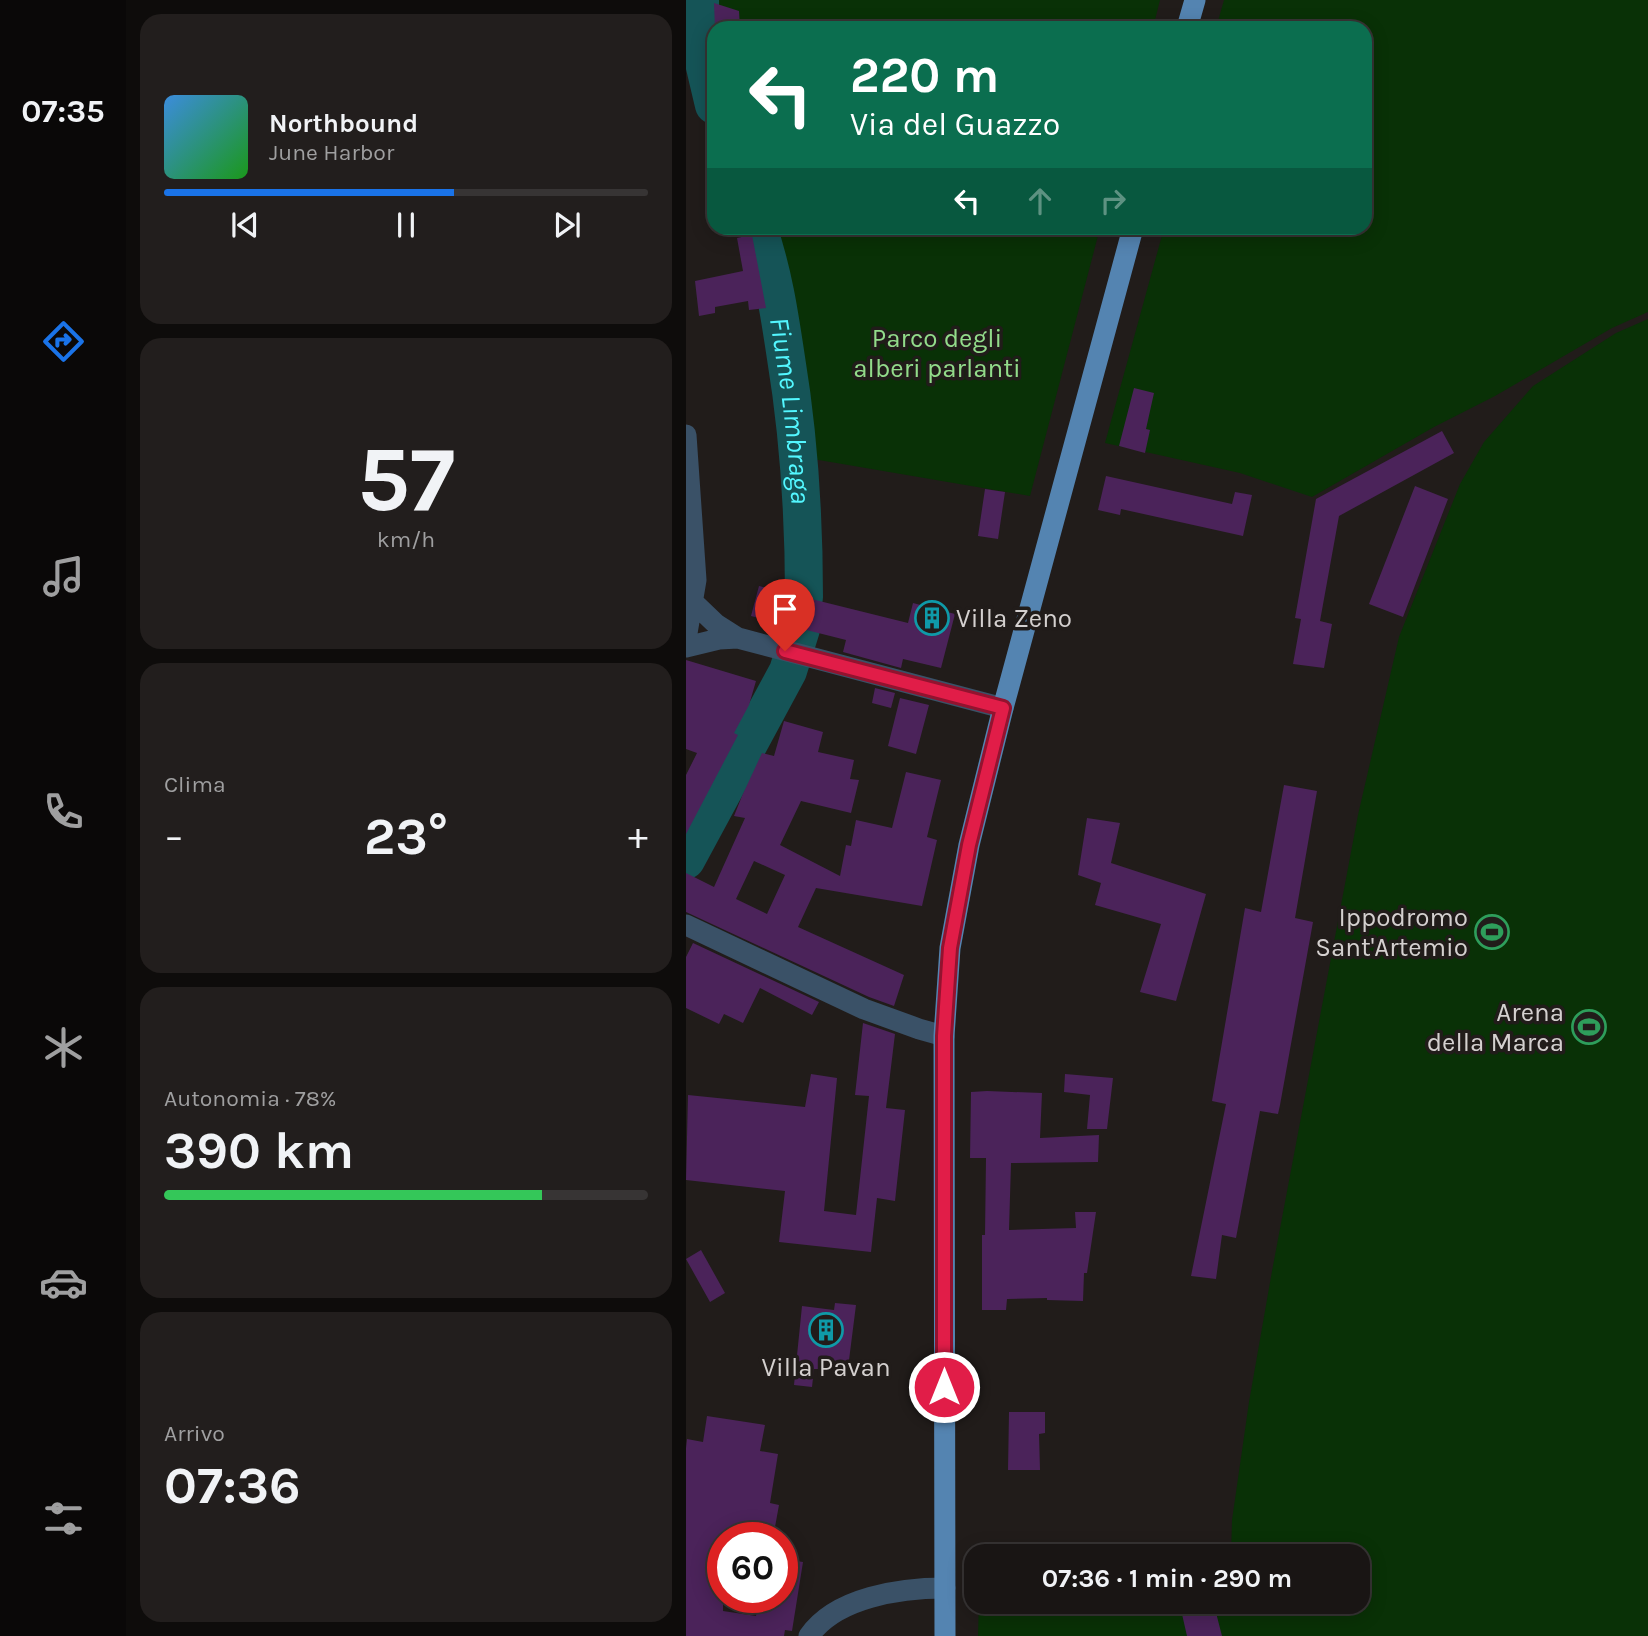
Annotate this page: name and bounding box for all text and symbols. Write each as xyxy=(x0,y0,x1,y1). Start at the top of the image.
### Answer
text: 220 m xyxy=(850,47,999,104)
icon: left xyxy=(735,49,826,140)
text: 07:35 xyxy=(21,93,105,130)
text: Via del Guazzo xyxy=(850,106,1060,143)
text: Northbound xyxy=(269,108,418,139)
text: June Harbor xyxy=(269,139,394,166)
icon: left xyxy=(948,182,986,220)
icon: ahead xyxy=(1021,182,1059,220)
icon: right xyxy=(1094,182,1132,220)
icon: previous xyxy=(226,206,264,244)
icon: pause xyxy=(387,206,425,244)
icon: next xyxy=(548,206,586,244)
water label: Fiume Limbraga xyxy=(763,315,818,505)
icon: directions xyxy=(39,317,88,366)
park label: Parco degli alberi parlanti xyxy=(853,323,1021,384)
text: 57 xyxy=(357,427,455,533)
text: km/h xyxy=(377,526,435,553)
icon: music xyxy=(39,552,88,601)
pin xyxy=(755,579,815,651)
icon: arrive xyxy=(766,590,804,628)
building icon: Villa Zeno xyxy=(913,599,951,637)
place label: Villa Zeno xyxy=(956,603,1072,634)
text: Clima xyxy=(164,771,226,798)
icon: phone xyxy=(39,787,88,836)
text: 23° xyxy=(364,806,448,867)
text: − xyxy=(164,814,184,859)
text: + xyxy=(628,814,648,859)
place label: Ippodromo Sant'Artemio xyxy=(1315,902,1468,963)
sports icon: Ippodromo Sant'Artemio xyxy=(1473,913,1511,951)
place label: Arena della Marca xyxy=(1427,997,1564,1058)
sports icon: Arena della Marca xyxy=(1570,1008,1608,1046)
icon: climate xyxy=(39,1023,88,1072)
text: Autonomia · 78% xyxy=(164,1085,337,1112)
text: 390 km xyxy=(164,1120,354,1181)
icon: car xyxy=(39,1258,88,1307)
building icon: Villa Pavan xyxy=(807,1311,845,1349)
position arrow xyxy=(907,1350,981,1424)
place label: Villa Pavan xyxy=(761,1352,891,1383)
text: Arrivo xyxy=(164,1420,225,1447)
text: 07:36 xyxy=(164,1455,301,1516)
icon: filters xyxy=(39,1494,88,1543)
speed limit sign: 60 xyxy=(707,1522,798,1613)
text: 07:36 · 1 min · 290 m xyxy=(1042,1563,1292,1594)

